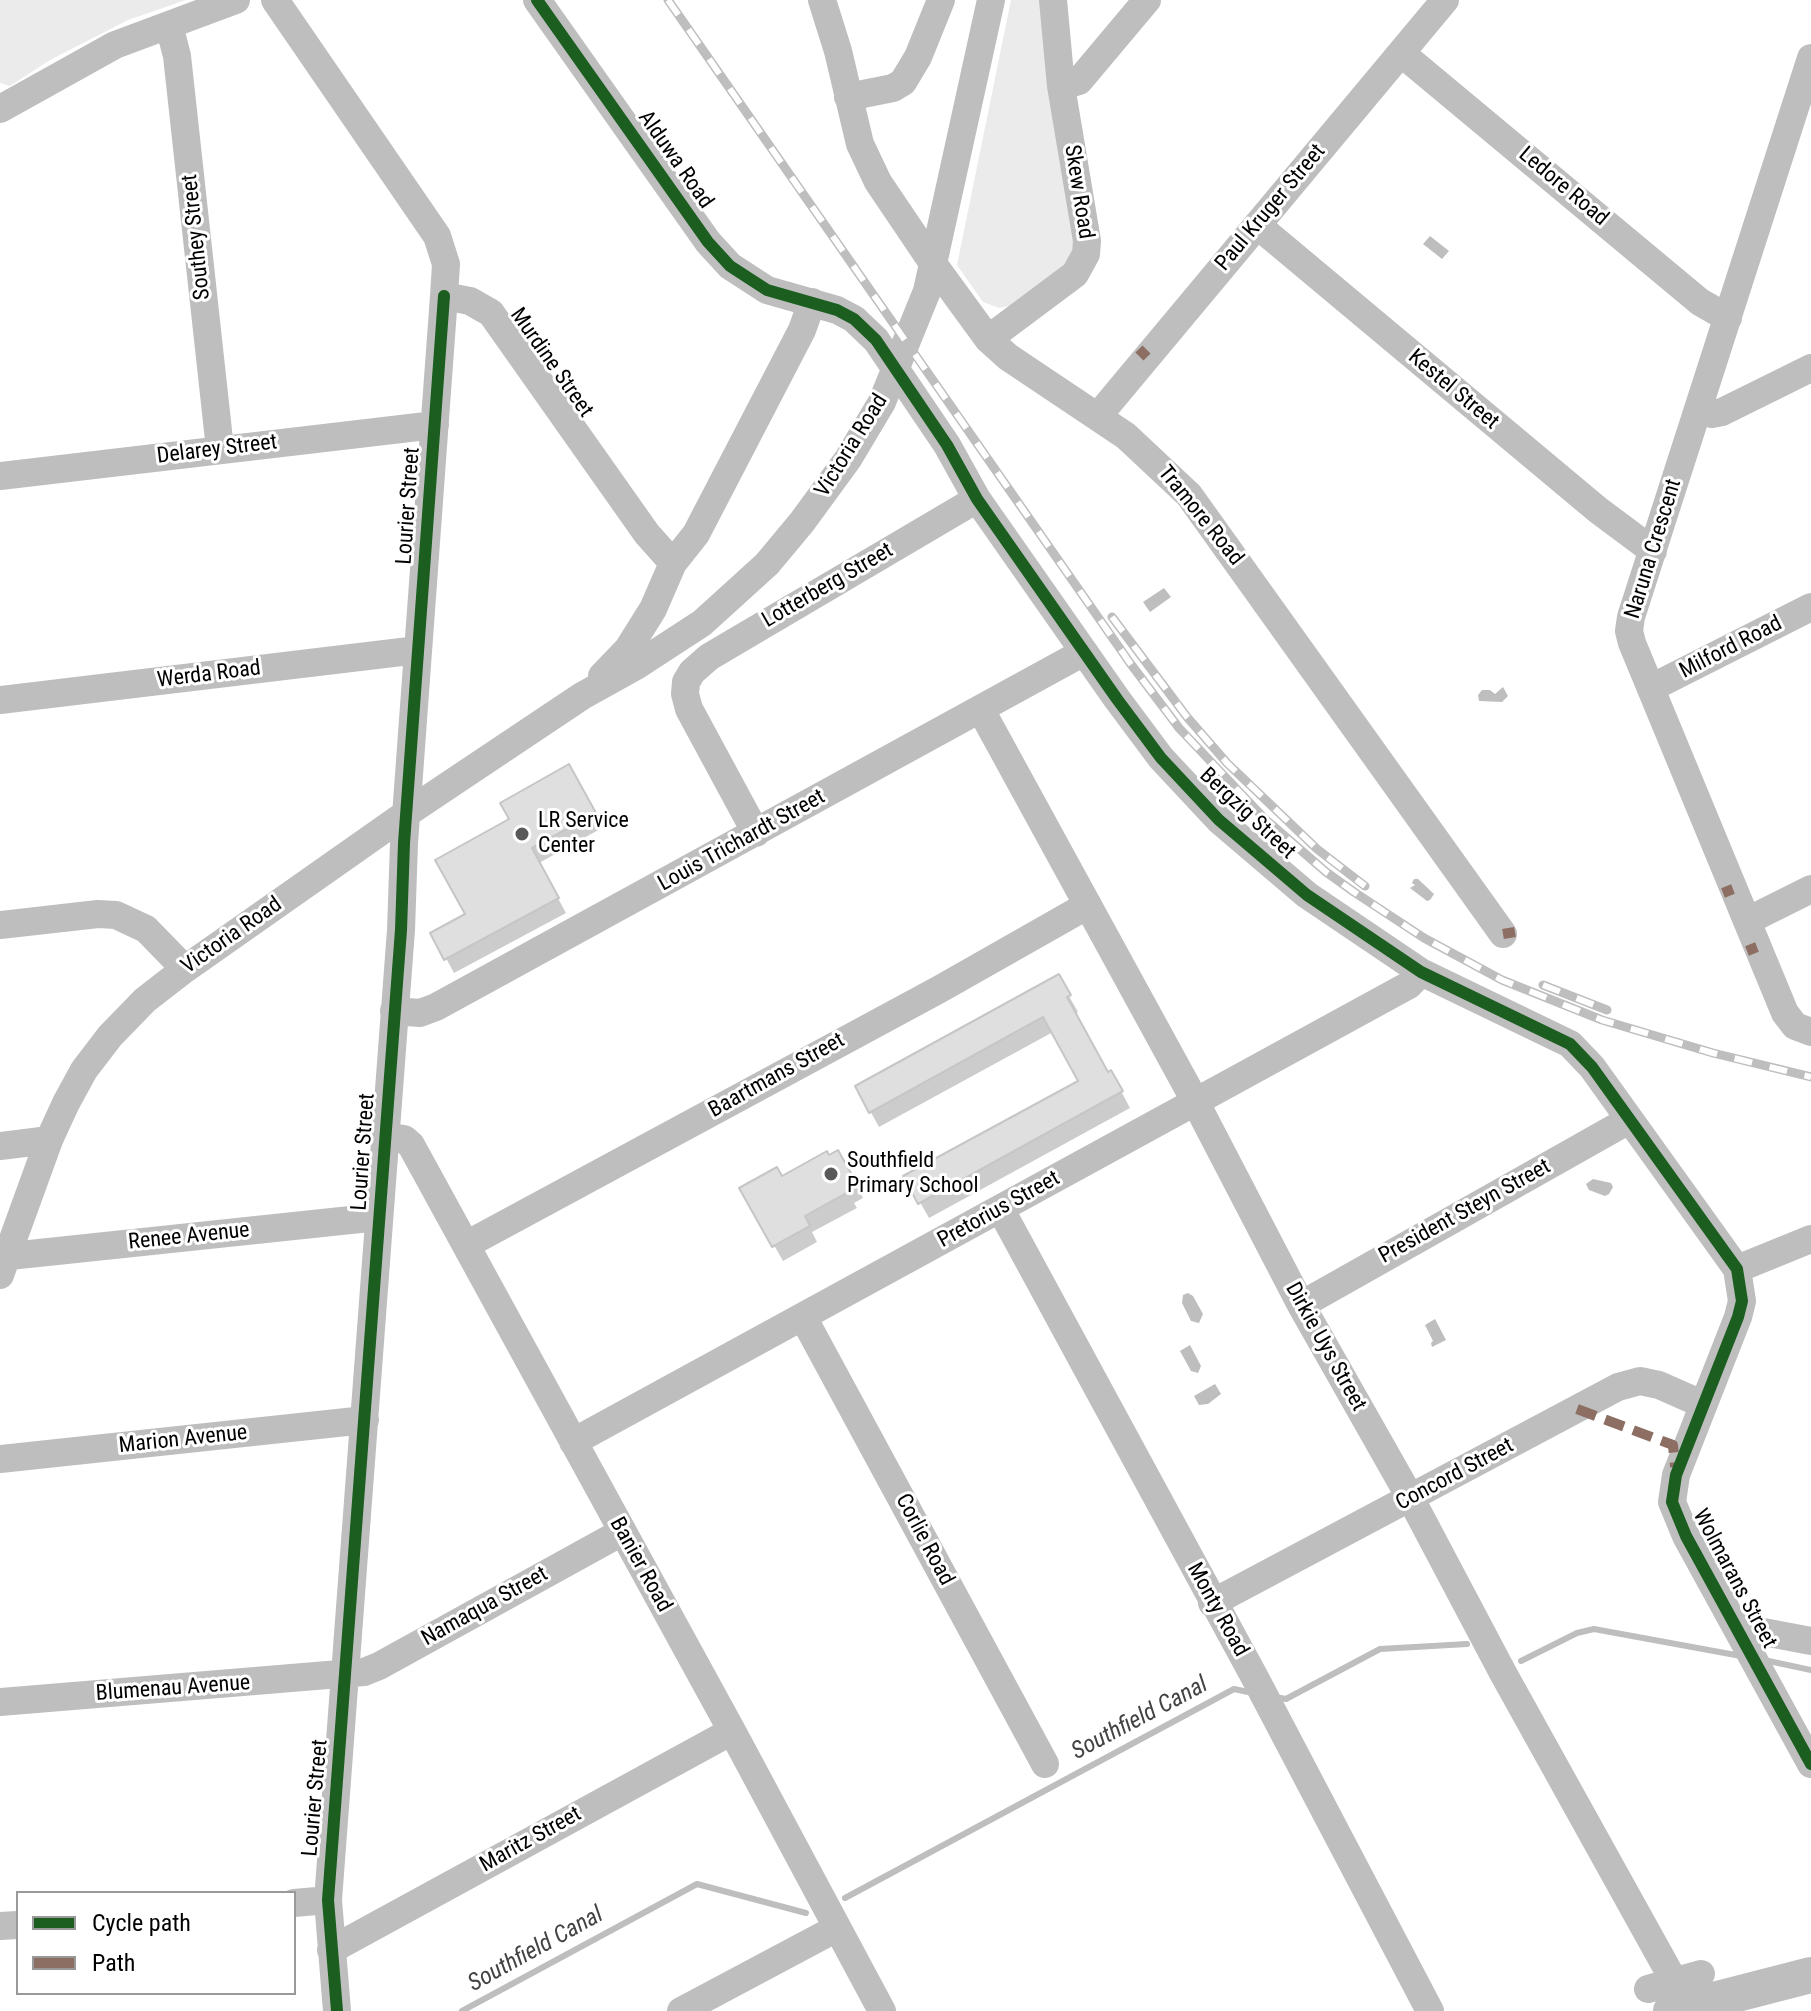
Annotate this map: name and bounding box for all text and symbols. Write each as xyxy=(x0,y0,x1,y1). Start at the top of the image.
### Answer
street label: Alduwa Road xyxy=(632,106,718,214)
street label: Paul Kruger Street xyxy=(1210,139,1332,277)
street label: Ledore Road xyxy=(1513,142,1613,232)
street label: Skew Road xyxy=(1058,143,1098,241)
street label: Southey Street xyxy=(177,173,217,301)
street label: Murdine Street xyxy=(504,303,598,423)
street label: Kestel Street xyxy=(1402,344,1504,436)
street label: Victoria Road xyxy=(810,390,894,502)
street label: Delarey Street xyxy=(155,430,279,470)
street label: Lourier Street xyxy=(392,446,426,566)
street label: Tramore Road xyxy=(1152,461,1248,571)
street label: Naruna Crescent xyxy=(1620,476,1688,622)
street label: Lotterberg Street xyxy=(758,538,898,634)
street label: Milford Road xyxy=(1675,611,1787,685)
street label: Werda Road xyxy=(156,656,262,694)
street label: Bergzig Street xyxy=(1193,763,1301,865)
street label: Louis Trichardt Street xyxy=(654,784,830,898)
place label: LR Service Center xyxy=(538,808,629,860)
marker: LR Service Center xyxy=(513,825,531,843)
street label: Victoria Road xyxy=(177,892,287,980)
street label: Baartmans Street xyxy=(704,1028,850,1124)
street label: Lourier Street xyxy=(347,1092,381,1212)
place label: Southfield Primary School xyxy=(847,1148,978,1200)
street label: President Steyn Street xyxy=(1375,1154,1555,1270)
marker: Southfield Primary School xyxy=(822,1165,840,1183)
street label: Pretorius Street xyxy=(933,1166,1065,1254)
street label: Renee Avenue xyxy=(127,1218,251,1256)
street label: Dirkie Uys Street xyxy=(1279,1278,1371,1416)
street label: Marion Avenue xyxy=(117,1420,249,1460)
street label: Concord Street xyxy=(1392,1433,1518,1517)
street label: Corlie Road xyxy=(889,1490,959,1590)
street label: Wolmarans Street xyxy=(1686,1505,1782,1653)
street label: Banier Road xyxy=(603,1513,677,1617)
street label: Monty Road xyxy=(1180,1558,1254,1662)
street label: Namaqua Street xyxy=(417,1562,553,1652)
street label: Blumenau Avenue xyxy=(95,1670,251,1708)
water label: Southfield Canal xyxy=(1067,1671,1213,1767)
street label: Lourier Street xyxy=(298,1738,334,1858)
street label: Maritz Street xyxy=(476,1801,586,1879)
legend xyxy=(16,1891,296,1995)
water label: Southfield Canal xyxy=(463,1901,609,1999)
text: Cycle path xyxy=(92,1909,191,1937)
text: Path xyxy=(92,1949,135,1977)

